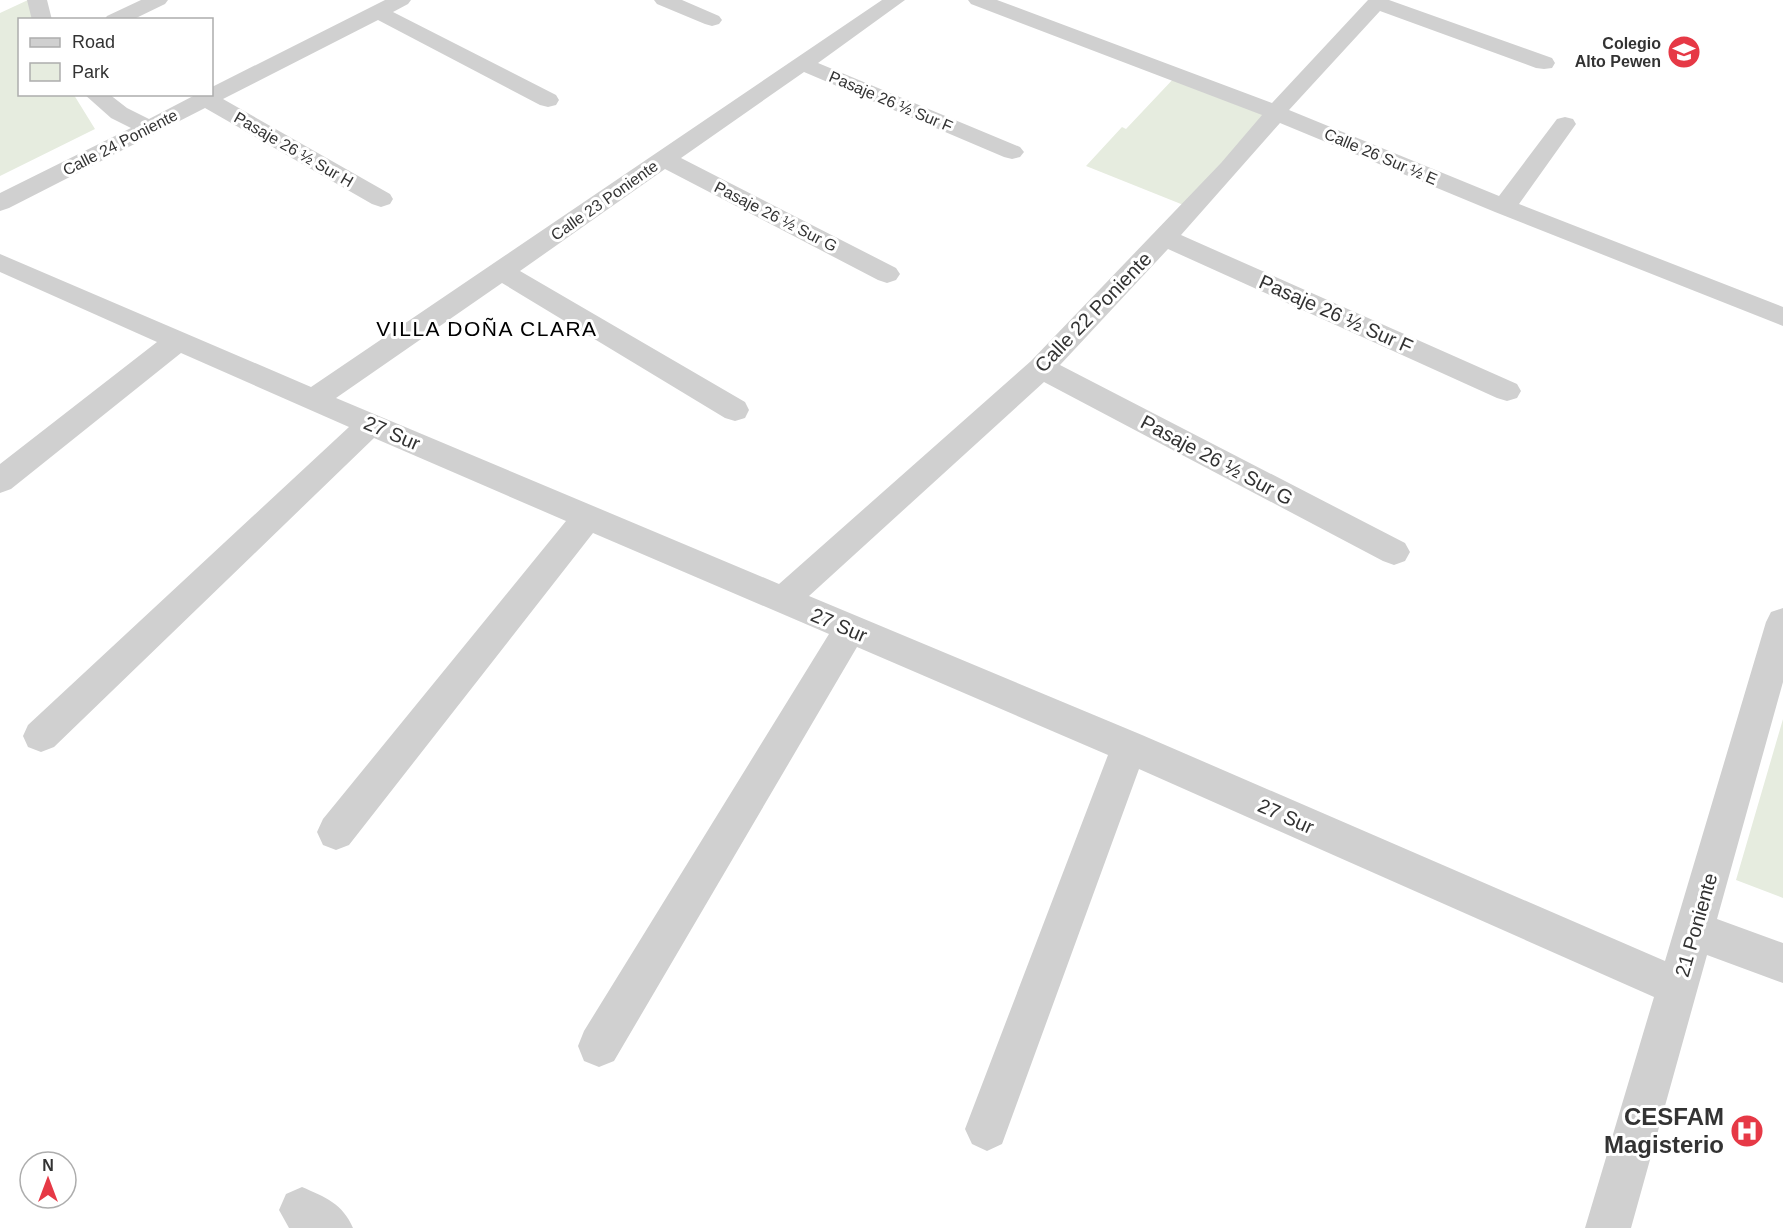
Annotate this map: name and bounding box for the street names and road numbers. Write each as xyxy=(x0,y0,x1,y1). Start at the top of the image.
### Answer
street label: Pasaje 26 ½ Sur F xyxy=(826,68,955,135)
street label: Calle 24 Poniente xyxy=(60,106,180,179)
street label: Pasaje 26 ½ Sur H xyxy=(231,108,356,190)
street label: Calle 26 Sur ½ E xyxy=(1322,125,1440,188)
street label: Calle 23 Poniente xyxy=(548,157,661,244)
street label: Pasaje 26 ½ Sur G xyxy=(712,178,840,255)
street label: Calle 22 Poniente xyxy=(1030,248,1156,376)
street label: Pasaje 26 ½ Sur F xyxy=(1256,270,1416,358)
street label: 27 Sur xyxy=(361,411,424,455)
street label: Pasaje 26 ½ Sur G xyxy=(1137,411,1297,509)
street label: 27 Sur xyxy=(808,603,871,647)
street label: 27 Sur xyxy=(1255,794,1318,838)
street label: 21 Poniente xyxy=(1671,871,1721,979)

